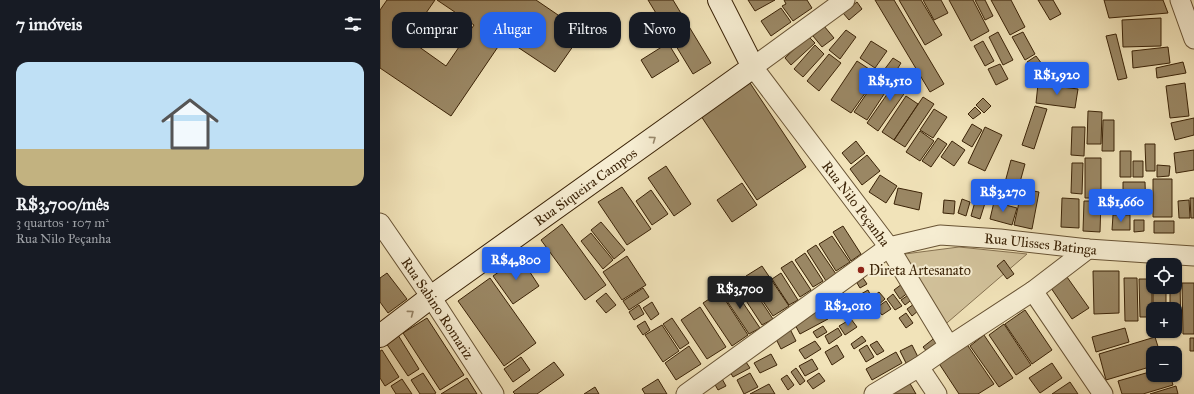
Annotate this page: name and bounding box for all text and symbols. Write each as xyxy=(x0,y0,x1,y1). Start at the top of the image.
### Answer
chip: Comprar xyxy=(392,12,472,48)
chip: Alugar xyxy=(480,12,546,48)
chip: Filtros xyxy=(554,12,621,48)
chip: Novo xyxy=(629,12,690,48)
icon: filters xyxy=(342,13,364,35)
text: 7 imóveis xyxy=(16,14,82,35)
pin: R$1,920 xyxy=(1020,62,1094,96)
text: R$1,920 xyxy=(1034,67,1080,83)
pin: R$1,510 xyxy=(853,68,927,102)
text: R$1,510 xyxy=(868,73,912,89)
icon: home xyxy=(154,88,226,160)
one-way arrow xyxy=(649,136,656,144)
street label: Rua Siqueira Campos xyxy=(531,145,641,230)
street label: Rua Nilo Peçanha xyxy=(818,158,893,250)
pin: R$3,270 xyxy=(966,179,1040,213)
text: R$3,270 xyxy=(980,184,1026,200)
pin: R$1,660 xyxy=(1084,189,1158,223)
text: R$3,700/mês xyxy=(16,194,109,215)
text: R$1,660 xyxy=(1098,194,1144,210)
text: 3 quartos · 107 m² xyxy=(16,215,109,231)
street label: Rua Ulisses Batinga xyxy=(984,230,1097,259)
text: Rua Nilo Peçanha xyxy=(16,231,111,247)
pin: R$4,800 xyxy=(479,247,553,281)
text: R$4,800 xyxy=(491,252,541,268)
street label: Rua Sabino Romariz xyxy=(397,254,477,363)
map controls xyxy=(1146,258,1182,382)
button: locate xyxy=(1146,258,1182,294)
place label: Direta Artesanato xyxy=(869,262,971,279)
marker: Direta Artesanato xyxy=(856,265,866,275)
pin: R$3,700 xyxy=(703,276,777,310)
text: R$3,700 xyxy=(717,281,763,297)
pin: R$2,010 xyxy=(811,293,885,327)
text: R$2,010 xyxy=(824,298,872,314)
button: + xyxy=(1146,302,1182,338)
one-way arrow xyxy=(407,310,414,317)
button: − xyxy=(1146,346,1182,382)

